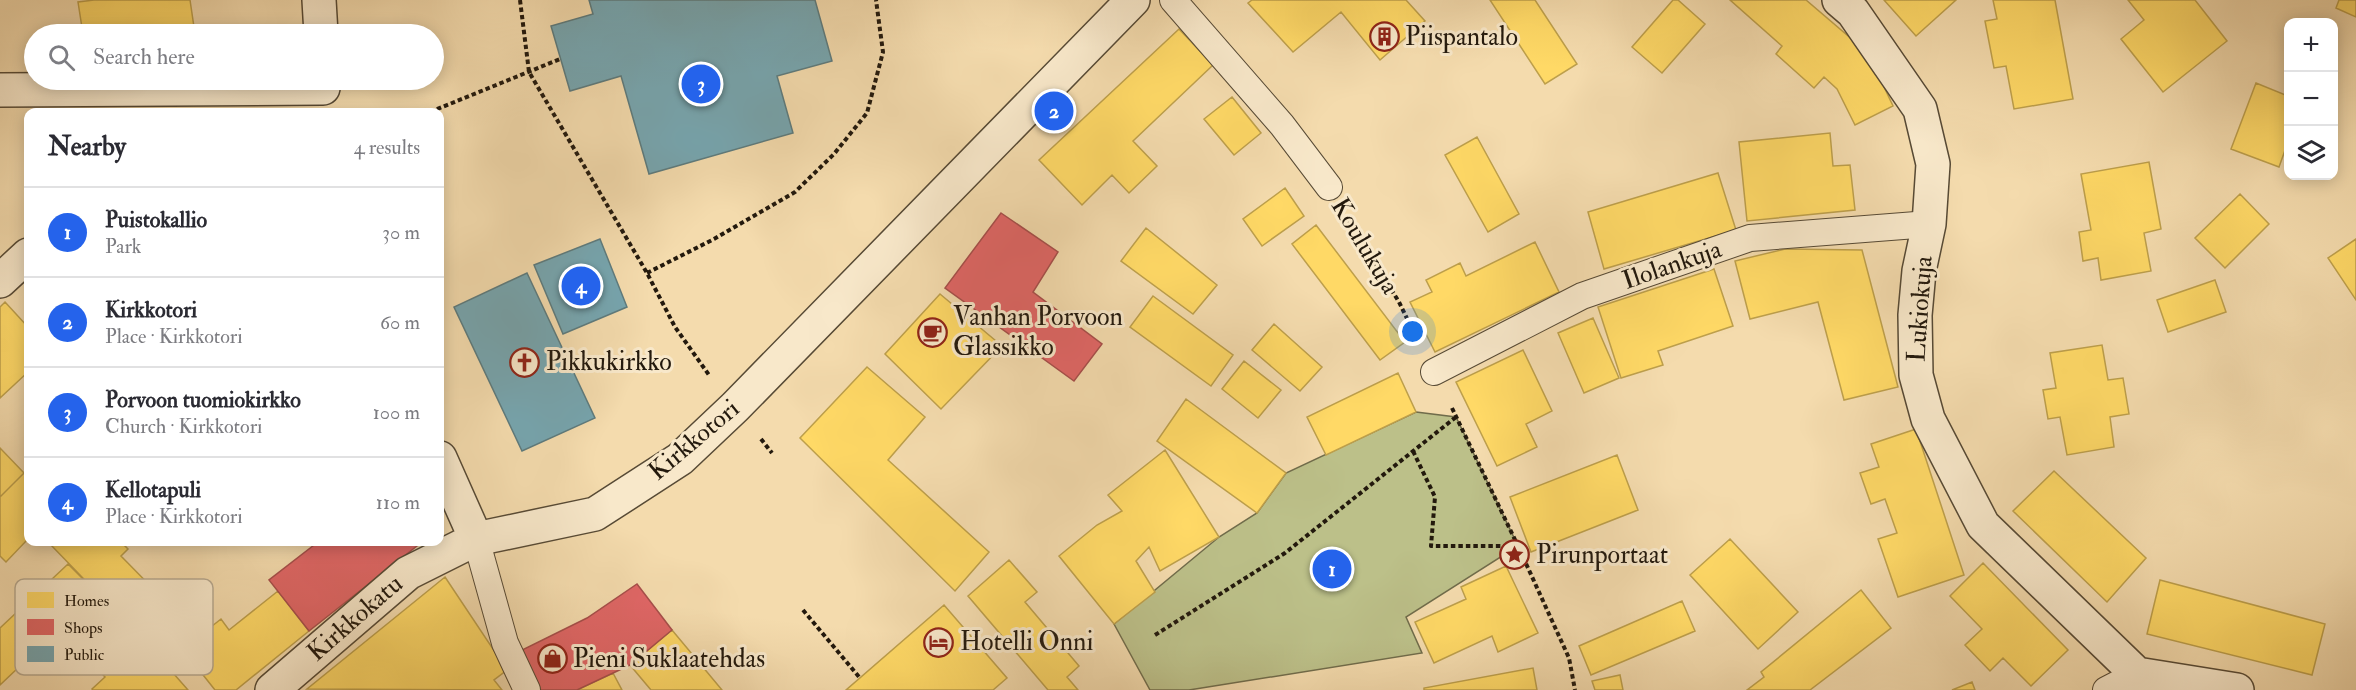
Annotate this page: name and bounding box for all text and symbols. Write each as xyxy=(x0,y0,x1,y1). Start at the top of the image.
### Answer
map controls xyxy=(2284,18,2338,180)
button: + xyxy=(2284,18,2338,72)
building icon: Piispantalo xyxy=(1368,21,1400,53)
place label: Piispantalo xyxy=(1405,21,1518,54)
search box xyxy=(24,24,444,90)
icon: search xyxy=(45,41,78,74)
text: Search here xyxy=(93,43,195,71)
pin: 3 xyxy=(682,62,720,106)
button: − xyxy=(2284,72,2338,126)
pin: 2 xyxy=(1034,88,1074,134)
button: layers xyxy=(2284,126,2338,180)
text: Nearby xyxy=(48,131,126,163)
text: 4 results xyxy=(354,135,420,160)
street label: Koulukuja xyxy=(1324,192,1406,300)
text: Puistokallio xyxy=(105,206,207,234)
text: 1 xyxy=(64,220,71,245)
text: 30 m xyxy=(382,220,420,245)
street label: Ilolankuja xyxy=(1618,233,1726,297)
text: Park xyxy=(105,234,141,259)
street label: Lukiokuja xyxy=(1900,255,1940,363)
pin: 4 xyxy=(562,264,600,308)
text: Kirkkotori xyxy=(105,296,197,324)
place label: Vanhan Porvoon Glassikko xyxy=(953,301,1123,363)
text: 2 xyxy=(62,310,73,335)
text: 60 m xyxy=(380,310,420,335)
cafe icon: Vanhan Porvoon Glassikko xyxy=(916,316,948,348)
your location xyxy=(1398,317,1427,346)
text: Place · Kirkkotori xyxy=(105,324,243,349)
church icon: Pikkukirkko xyxy=(509,346,541,378)
place label: Pikkukirkko xyxy=(546,346,672,378)
text: Porvoon tuomiokirkko xyxy=(105,386,301,414)
street label: Kirkkotori xyxy=(642,393,746,487)
text: 3 xyxy=(64,400,71,425)
text: 100 m xyxy=(373,400,420,425)
text: Church · Kirkkotori xyxy=(105,414,262,439)
text: Kellotapuli xyxy=(105,476,201,504)
text: 4 xyxy=(62,490,73,515)
text: 110 m xyxy=(376,490,420,515)
text: Place · Kirkkotori xyxy=(105,504,243,529)
place icon: Pirunportaat xyxy=(1499,539,1531,571)
place label: Pirunportaat xyxy=(1536,539,1668,572)
pin: 1 xyxy=(1312,546,1352,592)
street label: Kirkkokatu xyxy=(301,568,409,668)
legend xyxy=(15,579,213,675)
text: Homes xyxy=(64,591,109,611)
text: Shops xyxy=(64,618,103,639)
hotel icon: Hotelli Onni xyxy=(923,626,955,658)
place label: Hotelli Onni xyxy=(960,626,1093,658)
shop icon: Pieni Suklaatehdas xyxy=(536,643,568,675)
place label: Pieni Suklaatehdas xyxy=(573,643,765,675)
text: Public xyxy=(64,645,105,665)

